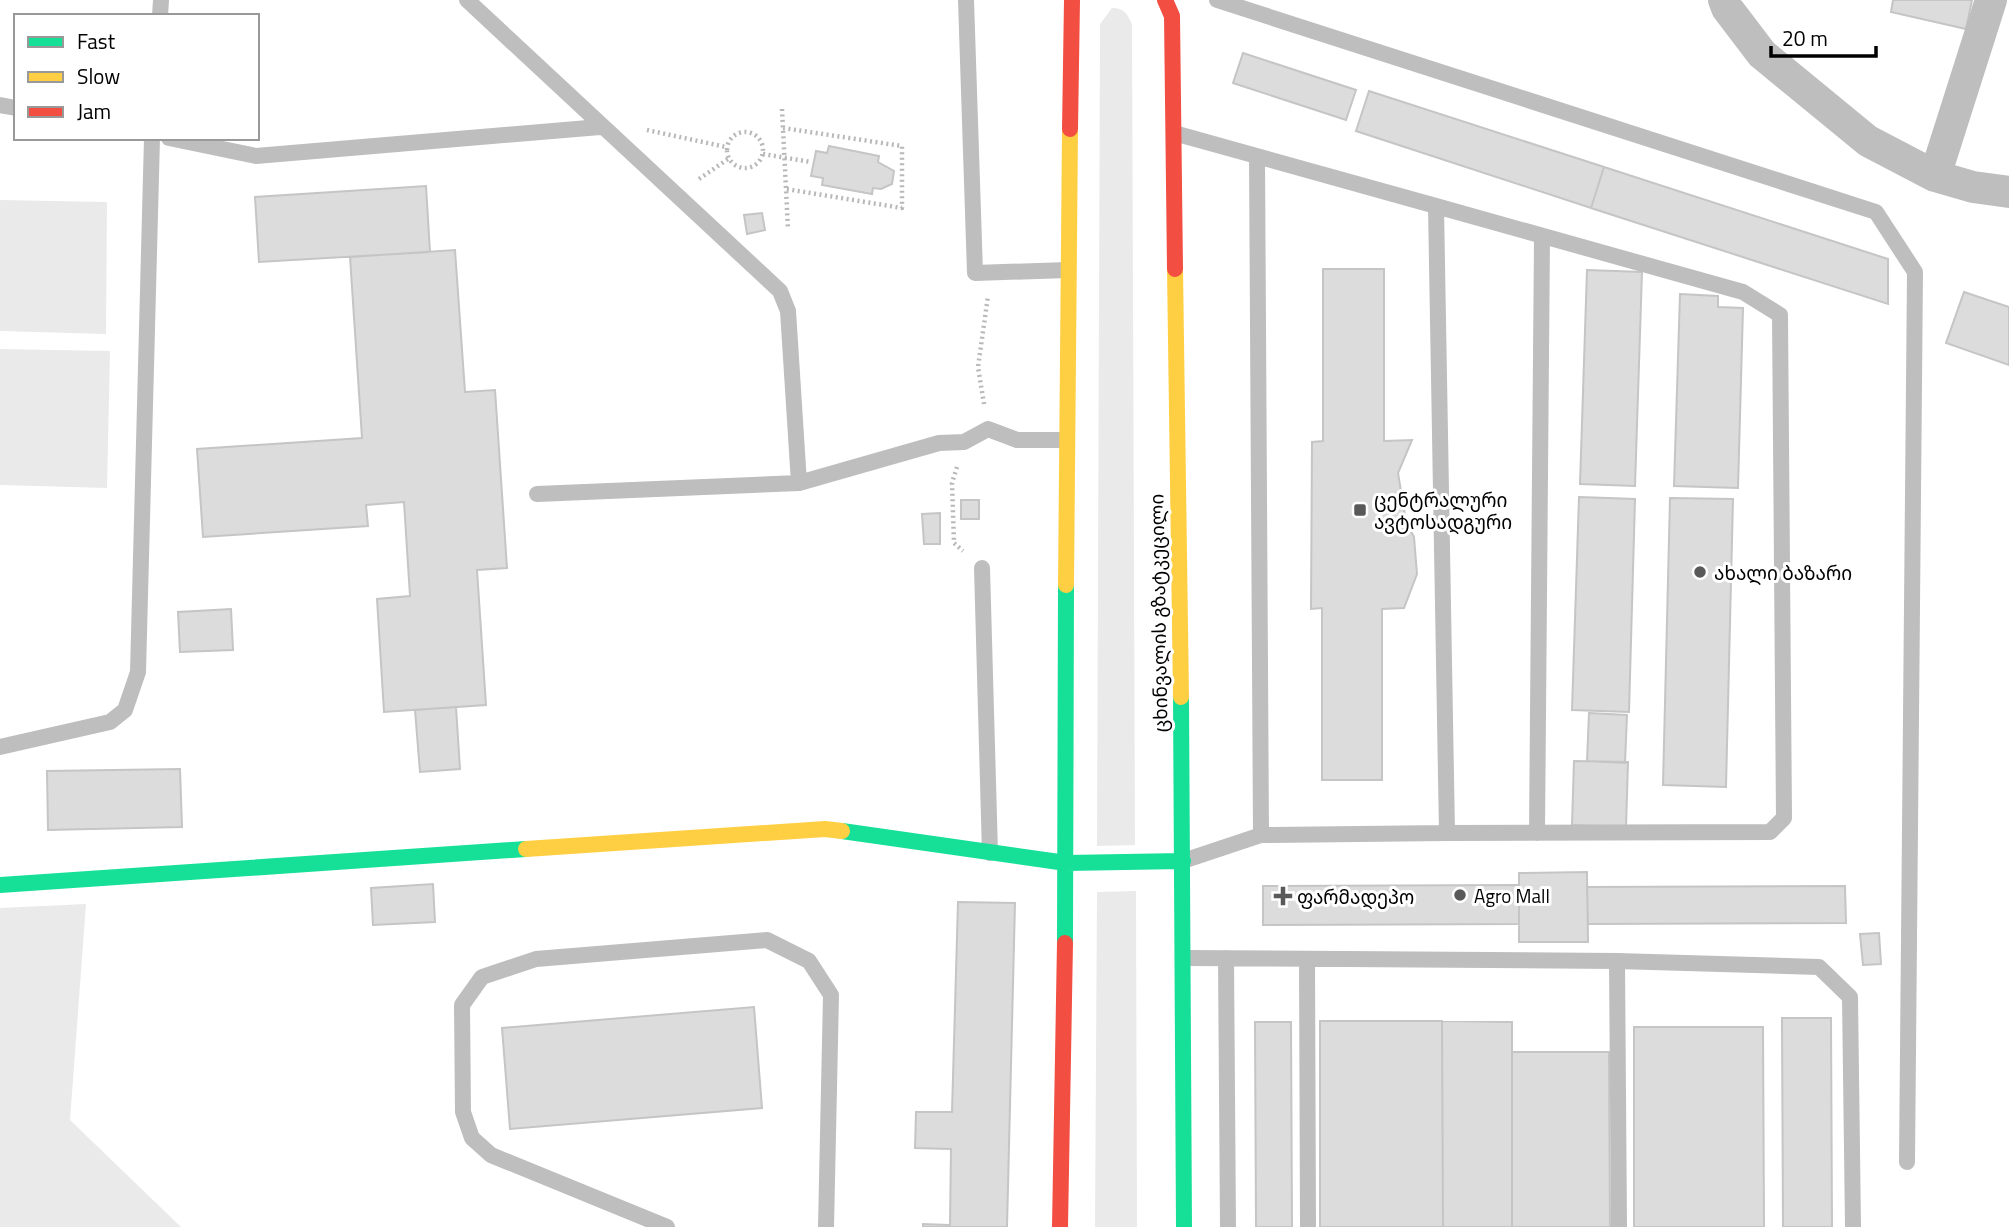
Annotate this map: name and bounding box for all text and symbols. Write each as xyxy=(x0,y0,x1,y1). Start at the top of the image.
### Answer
legend xyxy=(14,14,259,140)
scale bar xyxy=(1771,14,1876,58)
text: 20 m xyxy=(1782,22,1828,54)
text: Fast xyxy=(77,25,116,57)
text: Slow xyxy=(77,60,120,92)
text: Jam xyxy=(77,95,111,127)
place label: ცენტრალური ავტოსადგური xyxy=(1374,485,1512,536)
street label: ცხინვალის გზატკეცილი xyxy=(1141,493,1175,733)
marker: ცენტრალური ავტოსადგური xyxy=(1352,502,1368,518)
place label: ახალი ბაზარი xyxy=(1714,558,1852,587)
marker: ახალი ბაზარი xyxy=(1692,564,1708,580)
place label: Agro Mall xyxy=(1474,881,1550,910)
place label: ფარმადეპო xyxy=(1297,882,1414,911)
marker: Agro Mall xyxy=(1452,887,1468,903)
marker: ფარმადეპო xyxy=(1275,888,1291,904)

